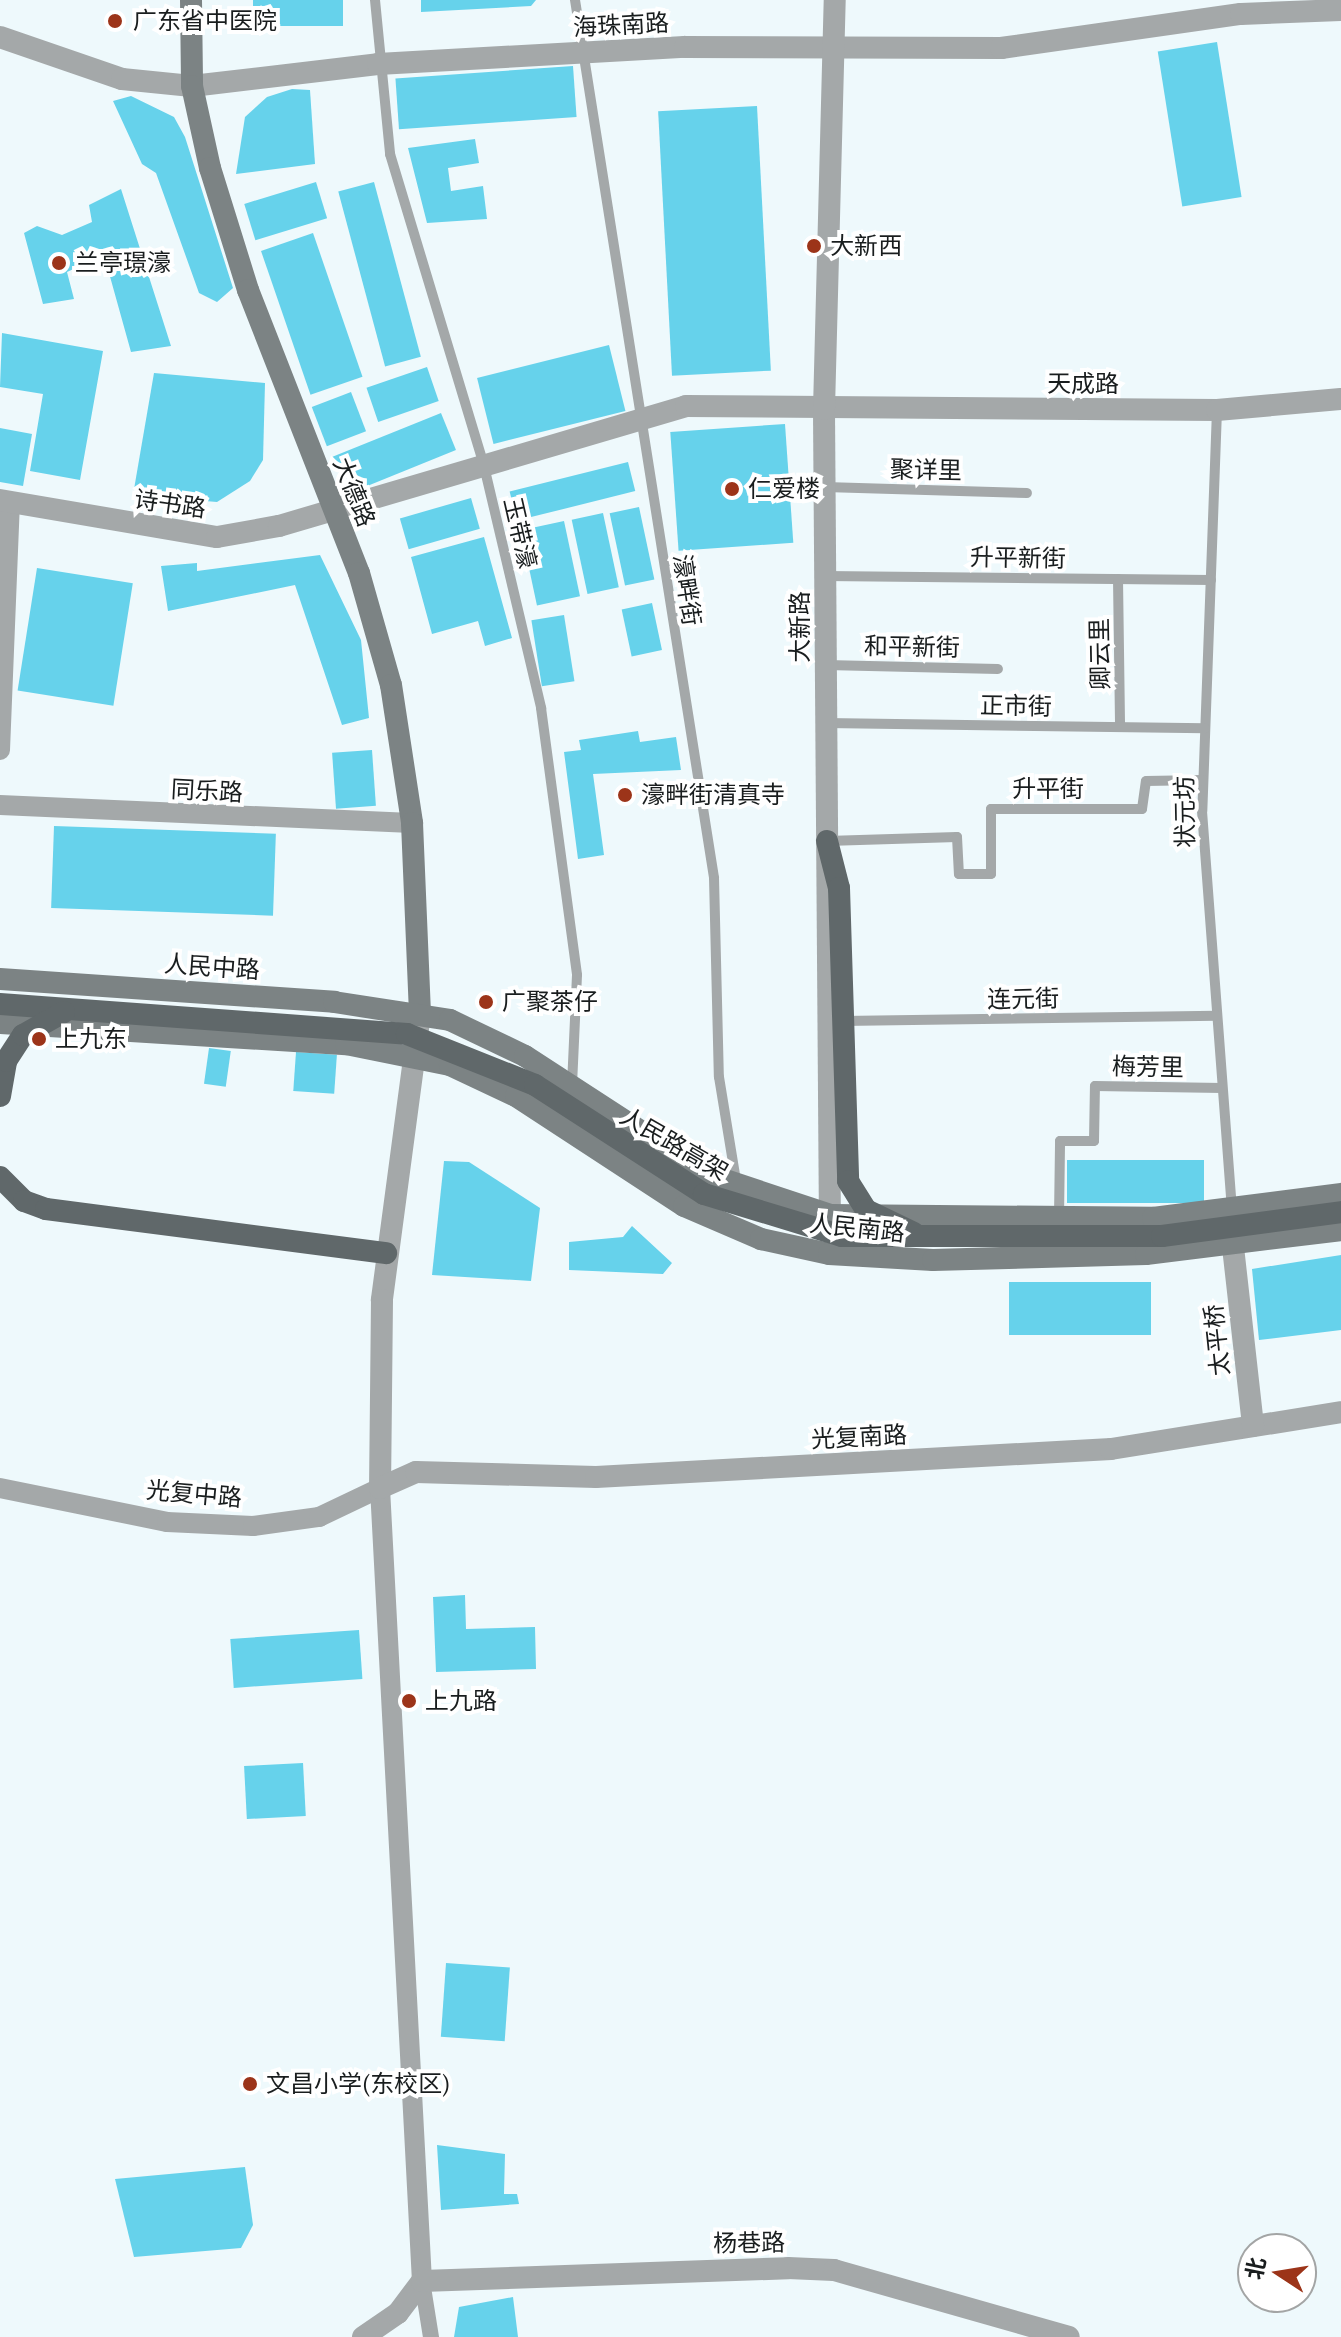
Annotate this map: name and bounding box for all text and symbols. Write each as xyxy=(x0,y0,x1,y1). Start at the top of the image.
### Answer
place label: 广东省中医院 xyxy=(133,7,277,35)
street label: 海珠南路 xyxy=(572,8,670,42)
marker: 广东省中医院 xyxy=(104,10,126,32)
place label: 大新西 xyxy=(830,232,902,260)
marker: 大新西 xyxy=(805,237,823,255)
place label: 兰亭璟濠 xyxy=(75,249,171,277)
marker: 兰亭璟濠 xyxy=(50,254,68,272)
street label: 天成路 xyxy=(1047,370,1119,398)
street label: 大德路 xyxy=(327,453,381,531)
street label: 聚详里 xyxy=(890,455,962,485)
place label: 仁爱楼 xyxy=(748,475,820,503)
marker: 仁爱楼 xyxy=(723,480,741,498)
street label: 诗书路 xyxy=(132,485,208,523)
street label: 玉带濠 xyxy=(498,495,542,571)
street label: 升平新街 xyxy=(970,543,1066,573)
street label: 濠畔街 xyxy=(668,552,706,628)
street label: 大新路 xyxy=(786,591,814,663)
street label: 卿云里 xyxy=(1085,618,1115,690)
street label: 和平新街 xyxy=(864,632,960,662)
street label: 正市街 xyxy=(980,691,1052,721)
street label: 同乐路 xyxy=(170,775,244,807)
street label: 升平街 xyxy=(1012,775,1084,803)
street label: 状元坊 xyxy=(1170,776,1200,848)
place label: 濠畔街清真寺 xyxy=(641,781,785,809)
marker: 濠畔街清真寺 xyxy=(616,786,634,804)
street label: 人民中路 xyxy=(163,949,261,985)
street label: 连元街 xyxy=(987,984,1059,1014)
place label: 广聚茶仔 xyxy=(502,988,598,1016)
marker: 广聚茶仔 xyxy=(477,993,495,1011)
place label: 上九东 xyxy=(55,1025,127,1053)
marker: 上九东 xyxy=(30,1030,48,1048)
street label: 梅芳里 xyxy=(1112,1052,1184,1082)
street label: 人民路高架 xyxy=(615,1102,733,1186)
street label: 人民南路 xyxy=(808,1209,906,1247)
street label: 太平桥 xyxy=(1199,1303,1235,1377)
street label: 光复南路 xyxy=(810,1420,908,1454)
street label: 光复中路 xyxy=(145,1475,243,1513)
place label: 上九路 xyxy=(425,1687,497,1715)
marker: 上九路 xyxy=(400,1692,418,1710)
place label: 文昌小学(东校区) xyxy=(266,2070,450,2098)
marker: 文昌小学(东校区) xyxy=(241,2075,259,2093)
street label: 杨巷路 xyxy=(713,2228,785,2258)
north arrow xyxy=(1237,2233,1317,2313)
text: 北 xyxy=(1239,2255,1272,2282)

